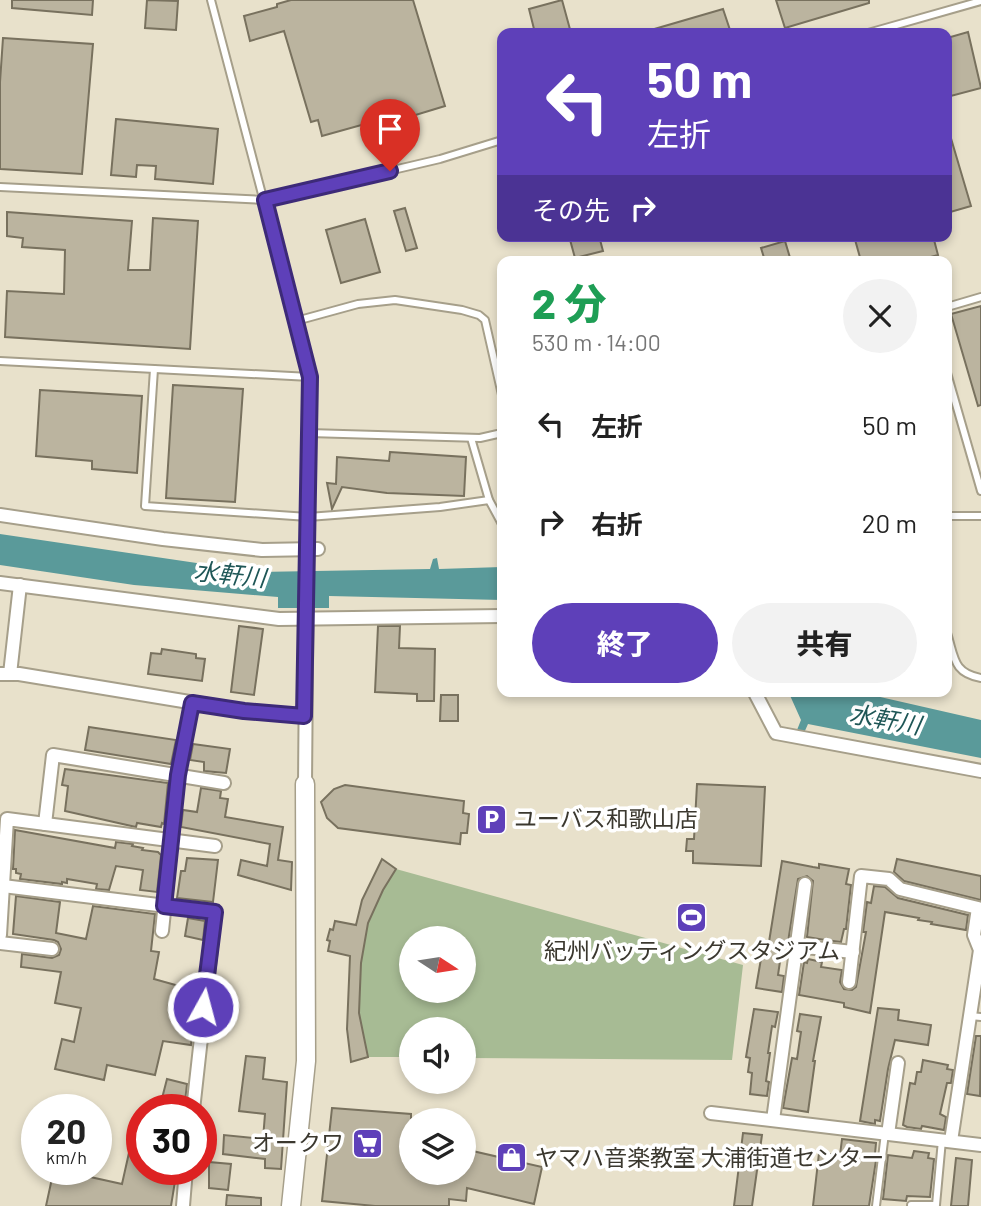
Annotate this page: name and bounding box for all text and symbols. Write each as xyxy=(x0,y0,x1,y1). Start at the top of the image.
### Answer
text: 50 m xyxy=(647,49,752,108)
icon: left xyxy=(532,56,623,147)
pin xyxy=(360,99,420,171)
icon: arrive xyxy=(371,110,409,148)
text: 左折 xyxy=(647,114,711,152)
icon: right xyxy=(624,189,662,227)
text: その先 xyxy=(532,194,610,225)
text: 2 分 xyxy=(532,277,606,327)
button: close xyxy=(843,279,917,353)
text: 530 m · 14:00 xyxy=(532,328,661,356)
icon: left xyxy=(532,405,570,443)
text: 50 m xyxy=(862,409,917,440)
text: 左折 xyxy=(591,410,643,441)
icon: right xyxy=(532,503,570,541)
text: 20 m xyxy=(862,507,917,538)
text: 右折 xyxy=(591,508,643,539)
water label: 水軒川 xyxy=(193,555,270,592)
button: 終了 xyxy=(532,603,718,683)
button: 共有 xyxy=(732,603,917,683)
water label: 水軒川 xyxy=(847,698,926,740)
parking icon: ユーバス和歌山店 xyxy=(474,802,508,836)
place label: ユーバス和歌山店 xyxy=(514,804,698,832)
sports icon: 紀州バッティングスタジアム xyxy=(675,900,709,934)
north arrow xyxy=(399,926,476,1003)
map controls xyxy=(399,926,476,1185)
place label: 紀州バッティングスタジアム xyxy=(544,936,840,964)
position arrow xyxy=(166,970,240,1044)
button: sound xyxy=(399,1017,476,1094)
speed limit sign: 30 xyxy=(126,1094,217,1185)
button: layers xyxy=(399,1108,476,1185)
text: 20 xyxy=(47,1109,86,1151)
supermarket icon: オークワ xyxy=(350,1126,384,1160)
place label: オークワ xyxy=(252,1128,344,1156)
shop icon: ヤマハ音楽教室 大浦街道センター xyxy=(495,1141,529,1175)
place label: ヤマハ音楽教室 大浦街道センター xyxy=(535,1143,885,1171)
text: km/h xyxy=(46,1146,87,1168)

